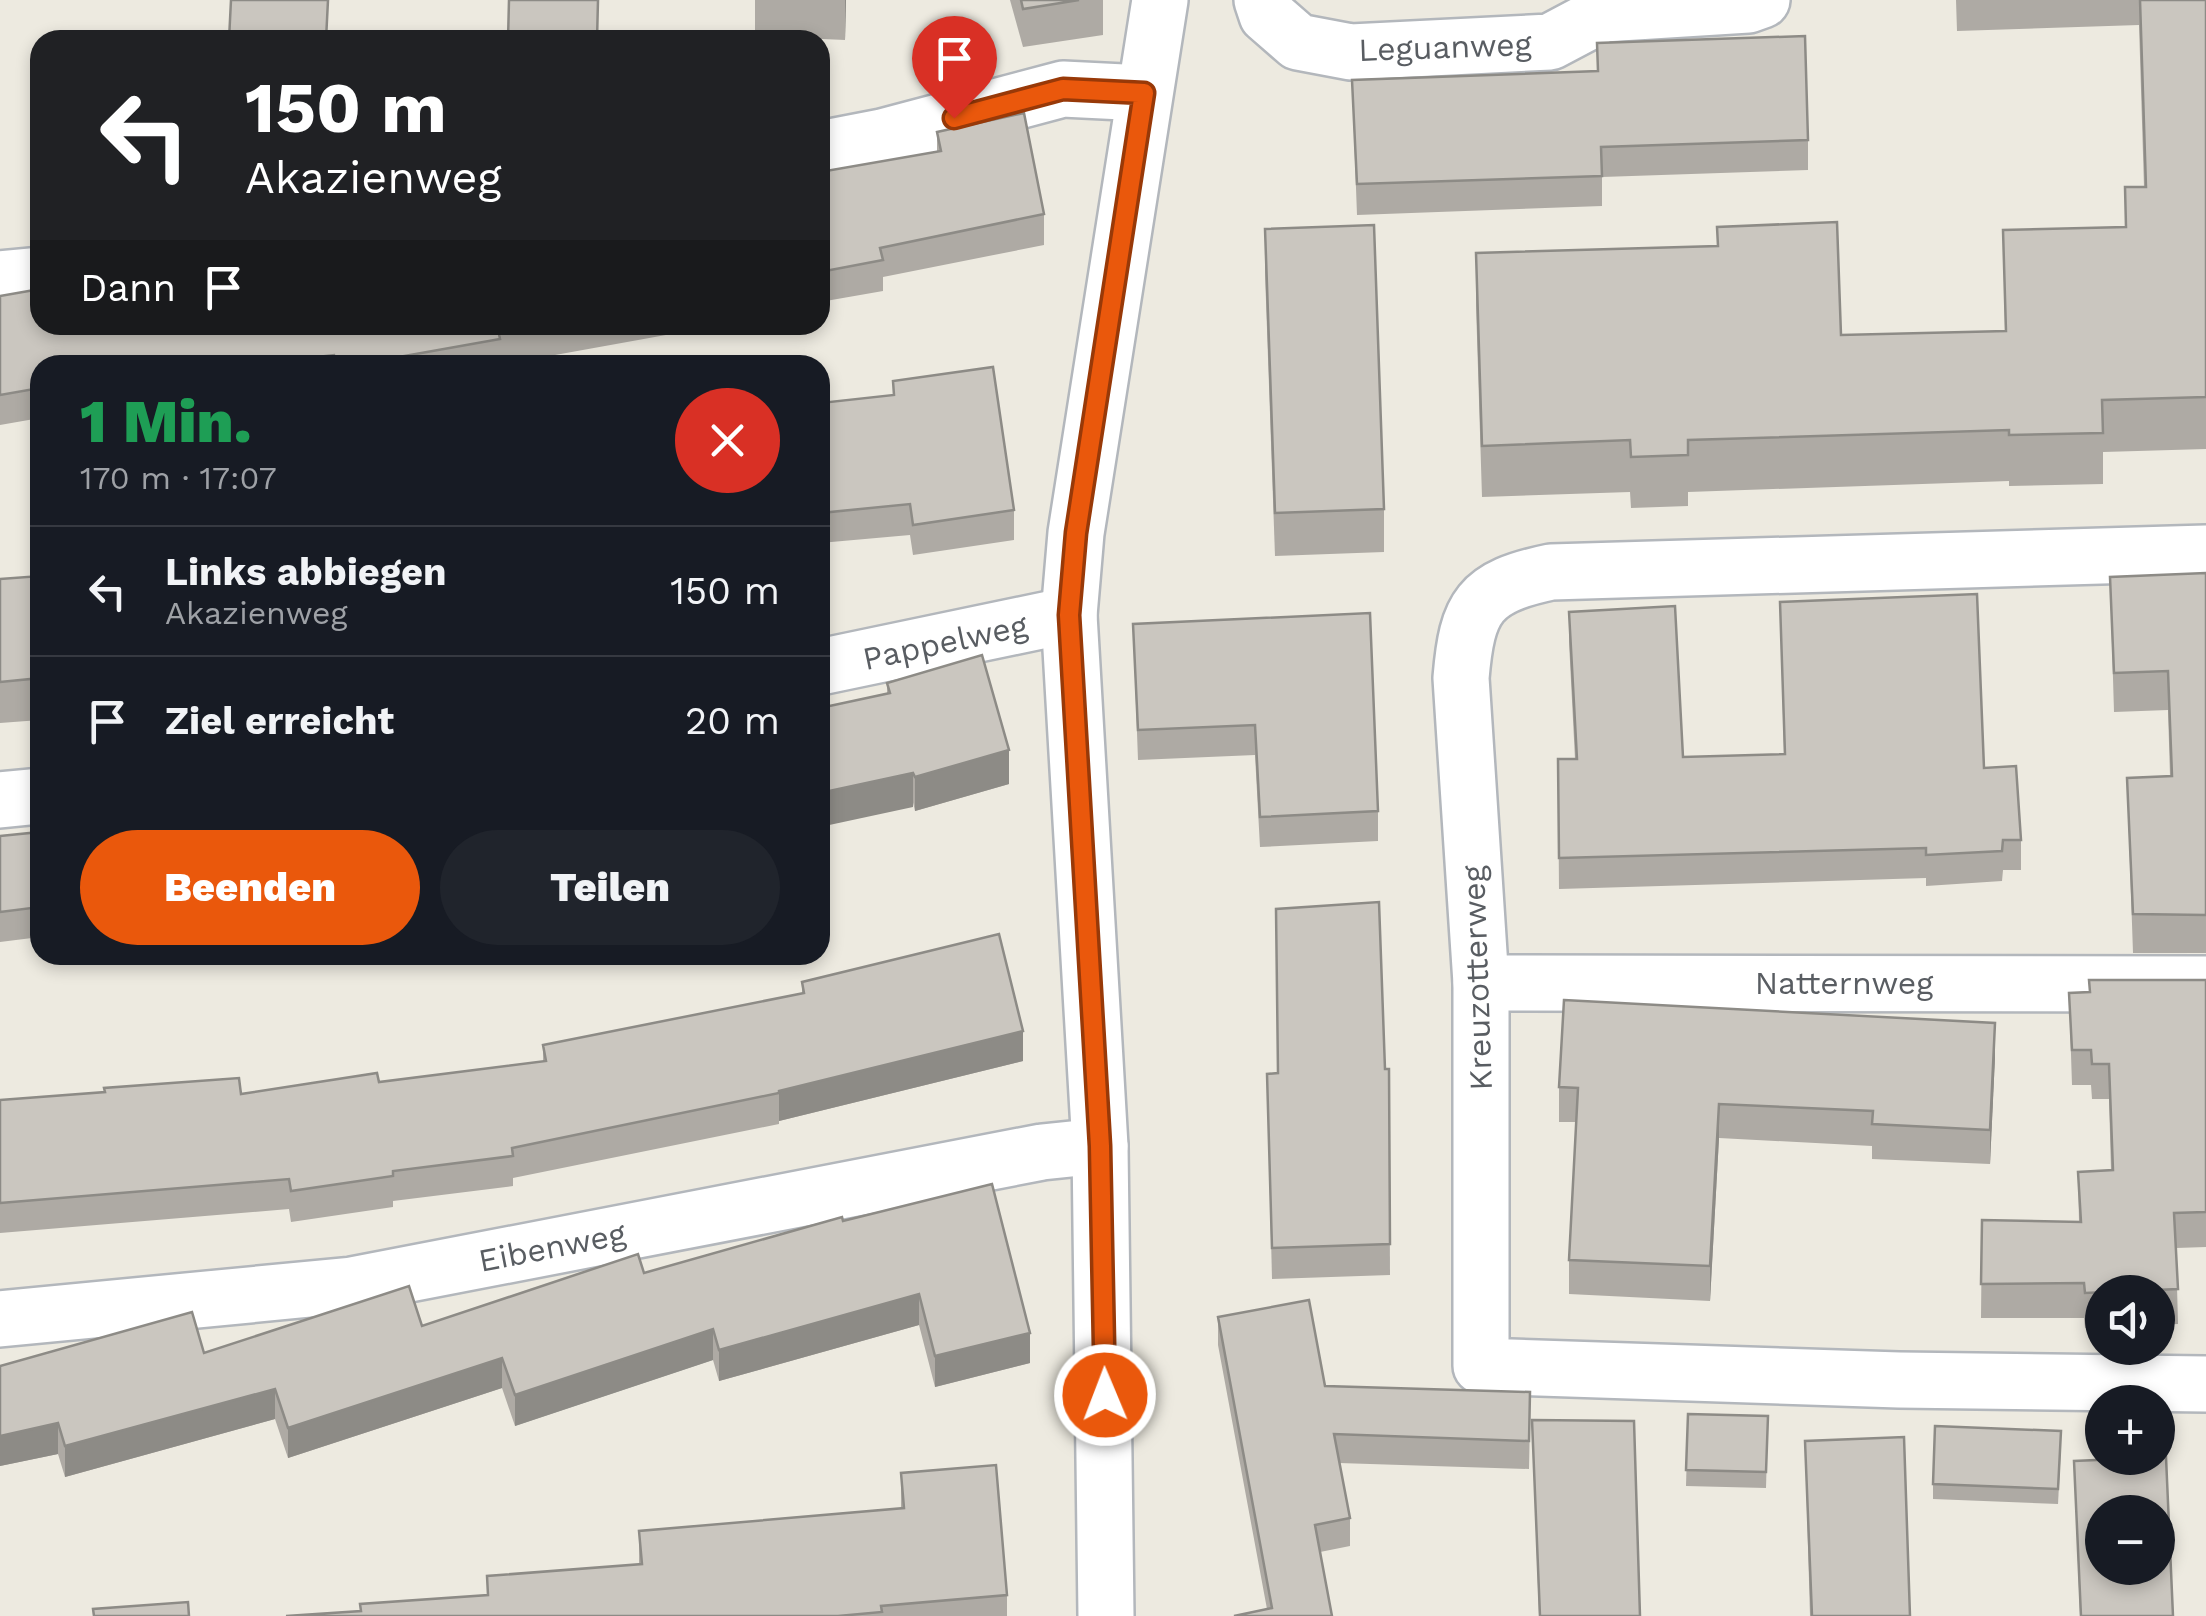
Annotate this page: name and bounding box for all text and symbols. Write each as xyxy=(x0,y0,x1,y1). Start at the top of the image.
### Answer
pin xyxy=(912,16,997,119)
street label: Leguanweg xyxy=(1358,25,1533,69)
icon: arrive xyxy=(927,31,982,86)
text: 150 m xyxy=(245,67,447,149)
icon: left xyxy=(80,70,210,200)
text: Akazienweg xyxy=(245,151,502,204)
icon: arrive xyxy=(196,260,251,315)
text: Dann xyxy=(80,266,176,310)
text: 1 Min. xyxy=(80,386,252,457)
button: close xyxy=(675,388,780,493)
text: 170 m · 17:07 xyxy=(80,459,277,497)
text: Links abbiegen xyxy=(165,550,447,594)
icon: left xyxy=(80,564,135,619)
text: 150 m xyxy=(670,569,780,613)
text: Akazienweg xyxy=(165,594,347,632)
street label: Pappelweg xyxy=(859,606,1032,678)
icon: arrive xyxy=(80,694,135,749)
text: Ziel erreicht xyxy=(165,699,394,743)
text: 20 m xyxy=(685,699,780,743)
button: Beenden xyxy=(80,830,420,945)
button: Teilen xyxy=(440,830,780,945)
street label: Kreuzotterweg xyxy=(1454,864,1500,1091)
street label: Natternweg xyxy=(1755,964,1934,1002)
street label: Eibenweg xyxy=(475,1214,630,1280)
map controls xyxy=(2085,1275,2175,1585)
button: sound xyxy=(2085,1275,2175,1365)
position arrow xyxy=(1053,1343,1157,1447)
button: + xyxy=(2085,1385,2175,1475)
button: − xyxy=(2085,1495,2175,1585)

